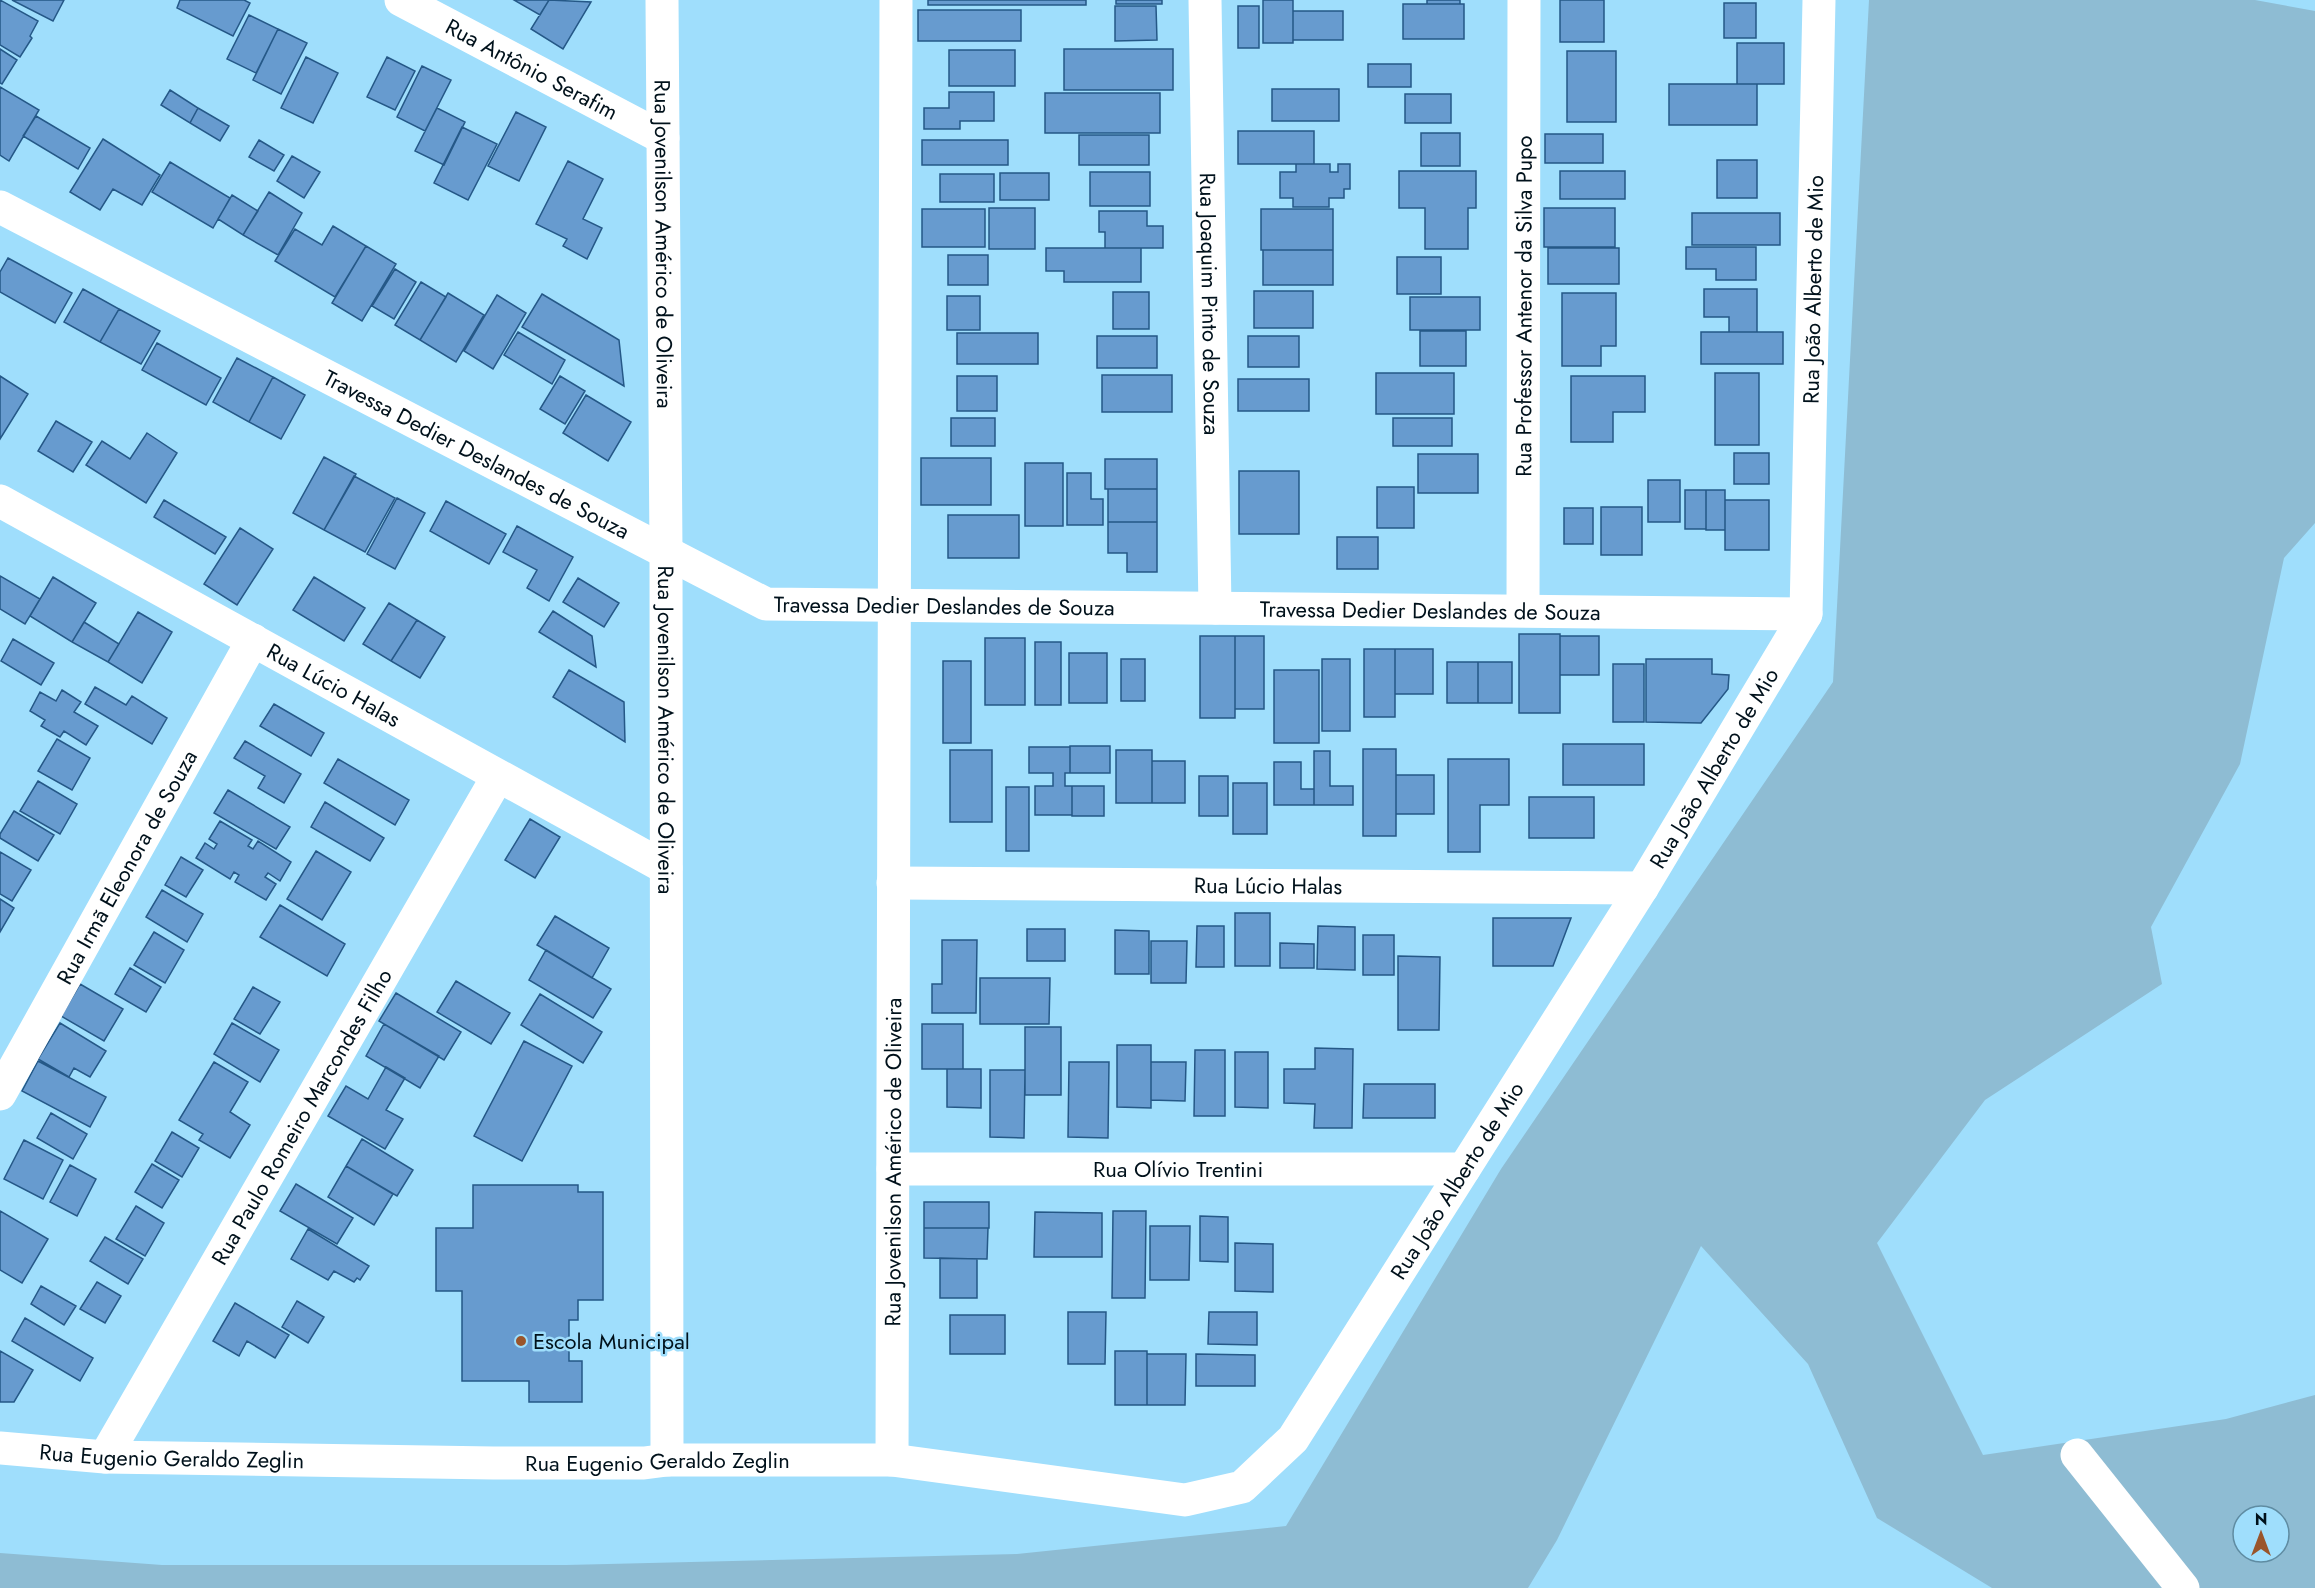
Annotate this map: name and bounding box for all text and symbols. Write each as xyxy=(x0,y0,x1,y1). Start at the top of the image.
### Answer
street label: Rua Antônio Serafim xyxy=(440,10,624,128)
street label: Rua Jovenilson Américo de Oliveira xyxy=(647,79,681,409)
street label: Rua Professor Antenor da Silva Pupo xyxy=(1507,135,1540,477)
street label: Rua Joaquim Pinto de Souza xyxy=(1192,172,1228,436)
street label: Rua João Alberto de Mio xyxy=(1794,175,1831,404)
street label: Travessa Dedier Deslandes de Souza xyxy=(318,361,635,547)
street label: Rua Jovenilson Américo de Oliveira xyxy=(650,565,682,894)
street label: Travessa Dedier Deslandes de Souza xyxy=(774,588,1115,623)
street label: Travessa Dedier Deslandes de Souza xyxy=(1260,593,1601,628)
street label: Rua Lúcio Halas xyxy=(261,635,406,735)
street label: Rua João Alberto de Mio xyxy=(1641,662,1786,874)
street label: Rua Irmã Eleonora de Souza xyxy=(48,744,205,990)
street label: Rua Lúcio Halas xyxy=(1194,869,1342,902)
street label: Rua Paulo Romeiro Marcondes Filho xyxy=(203,963,400,1271)
street label: Rua Jovenilson Américo de Oliveira xyxy=(876,997,909,1327)
street label: Rua João Alberto de Mio xyxy=(1382,1075,1532,1286)
street label: Rua Olívio Trentini xyxy=(1093,1153,1263,1185)
place label: Escola Municipal xyxy=(533,1325,690,1357)
marker: Escola Municipal xyxy=(514,1334,528,1348)
street label: Rua Eugenio Geraldo Zeglin xyxy=(38,1435,304,1476)
street label: Rua Eugenio Geraldo Zeglin xyxy=(525,1444,790,1479)
north arrow xyxy=(2231,1504,2291,1564)
text: N xyxy=(2255,1508,2267,1531)

